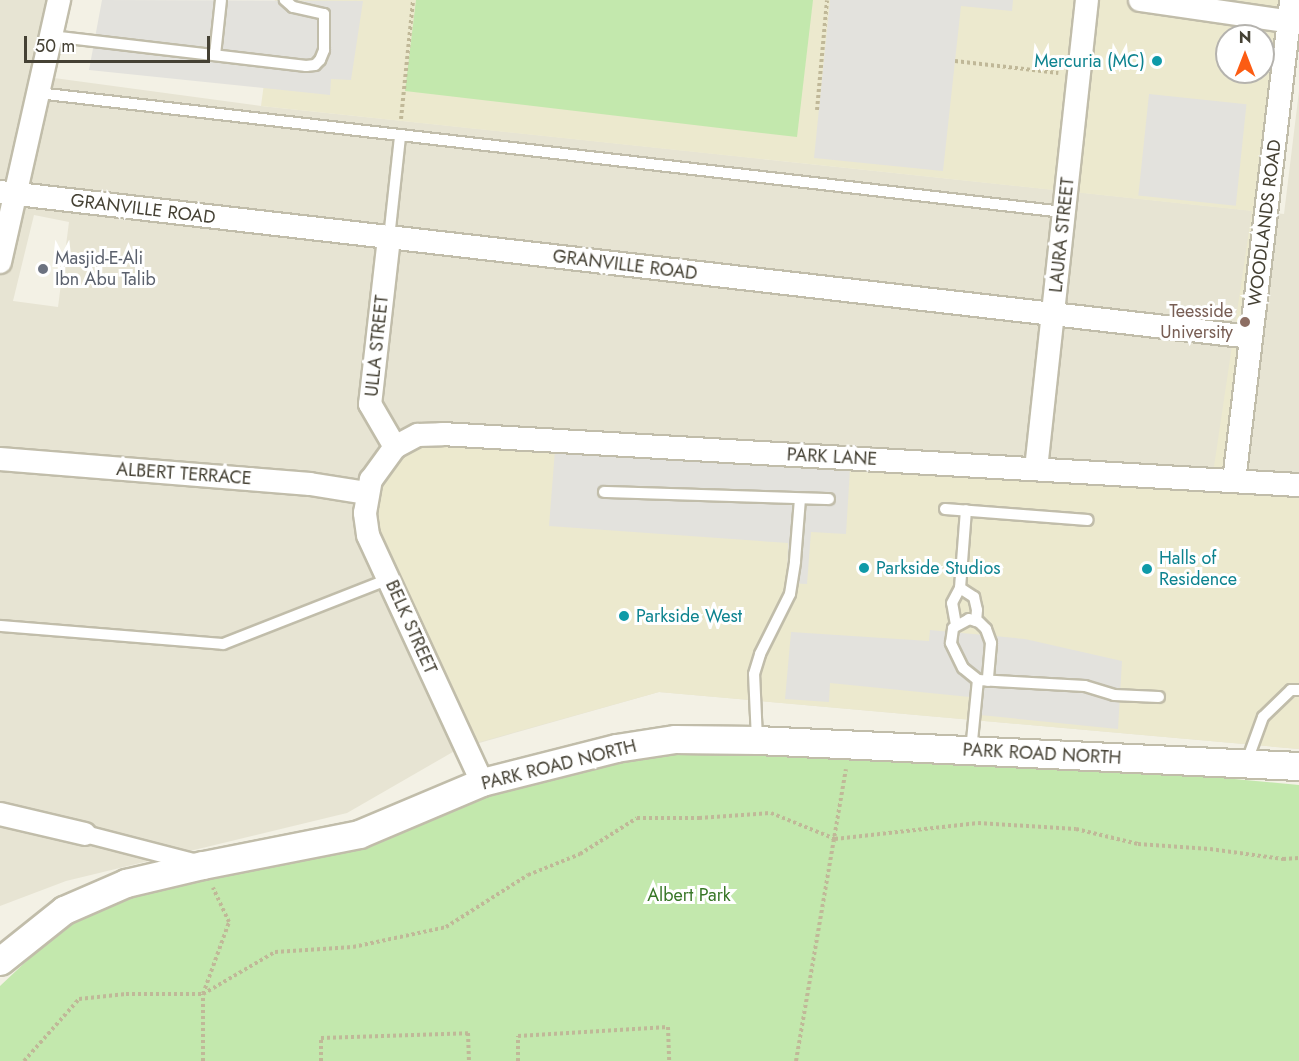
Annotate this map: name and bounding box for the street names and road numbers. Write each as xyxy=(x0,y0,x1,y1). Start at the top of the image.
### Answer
street label: WOODLANDS ROAD xyxy=(1244,138,1286,308)
street label: LAURA STREET xyxy=(1045,176,1079,294)
street label: GRANVILLE ROAD xyxy=(69,189,217,229)
street label: GRANVILLE ROAD xyxy=(551,245,699,285)
street label: ULLA STREET xyxy=(361,294,393,398)
street label: PARK LANE xyxy=(786,444,878,470)
street label: ALBERT TERRACE xyxy=(116,458,252,490)
street label: BELK STREET xyxy=(381,577,441,677)
street label: PARK ROAD NORTH xyxy=(479,735,639,795)
street label: PARK ROAD NORTH xyxy=(962,739,1122,769)

